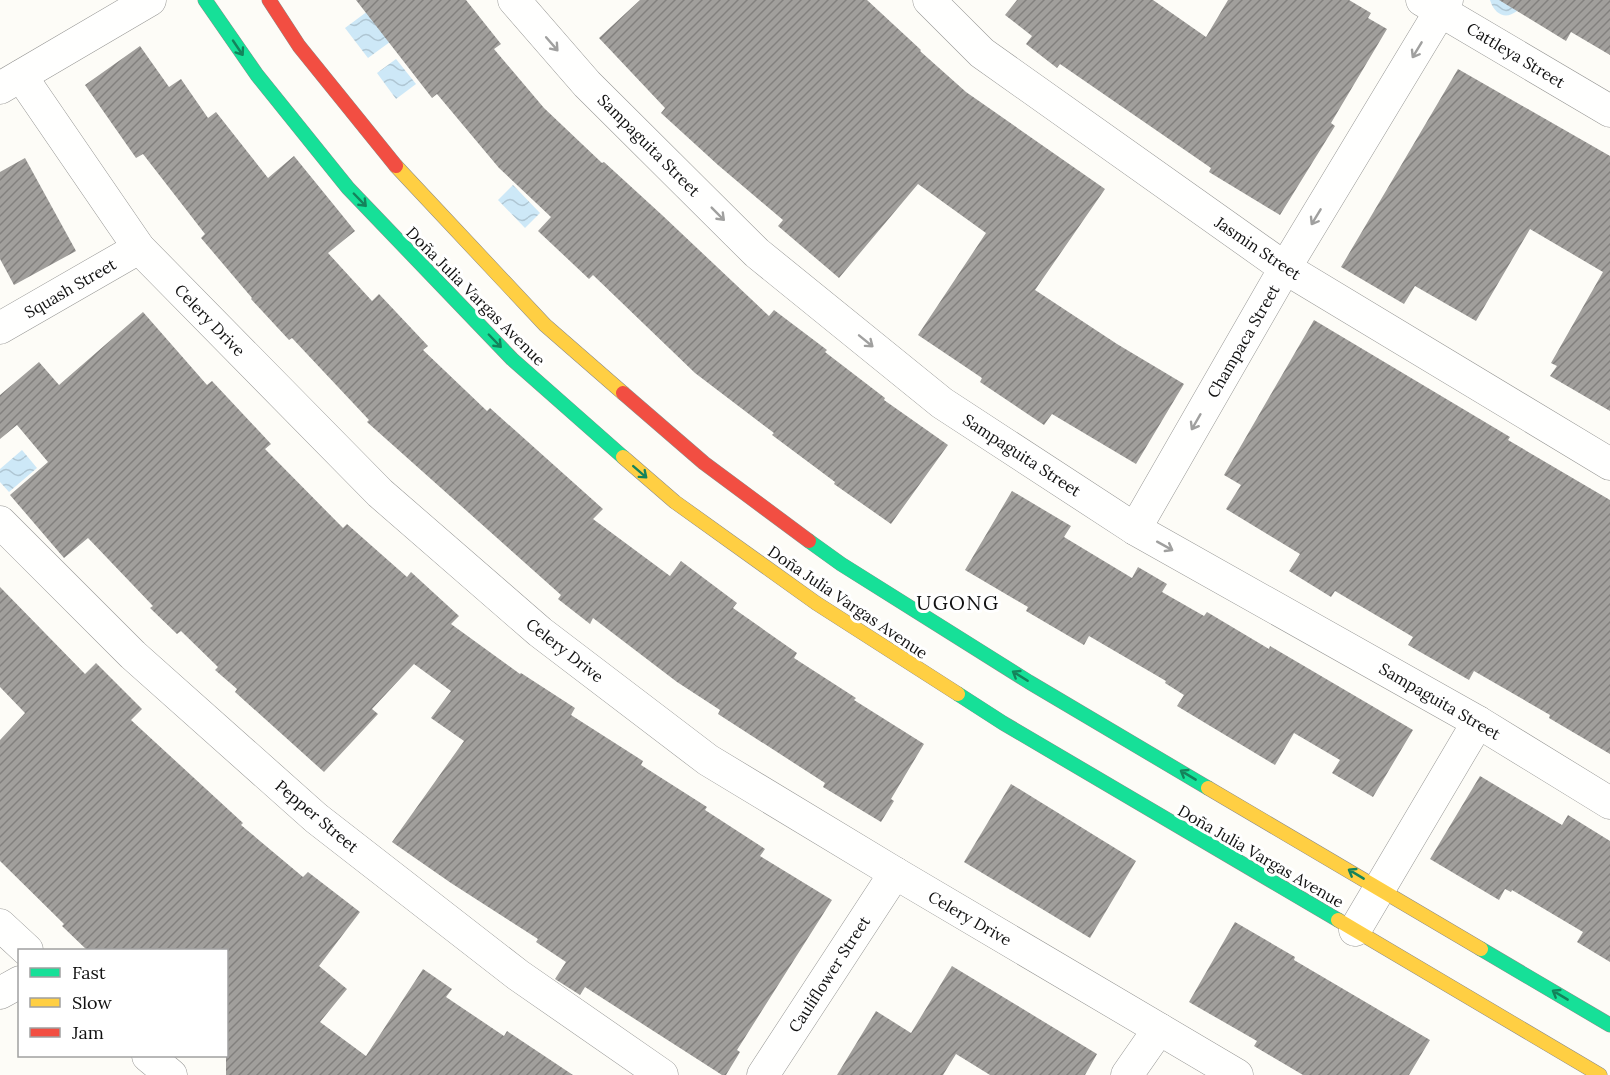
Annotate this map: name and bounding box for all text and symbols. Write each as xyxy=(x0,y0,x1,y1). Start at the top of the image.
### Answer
street label: Cattleya Street xyxy=(1463,18,1569,93)
one-way arrow xyxy=(546,36,559,52)
one-way arrow xyxy=(232,40,244,56)
one-way arrow xyxy=(1410,41,1422,58)
street label: Sampaguita Street xyxy=(594,90,705,201)
one-way arrow xyxy=(353,193,367,208)
one-way arrow xyxy=(710,206,725,221)
one-way arrow xyxy=(1309,208,1321,225)
street label: Jasmin Street xyxy=(1210,211,1305,285)
street label: Doña Julia Vargas Avenue xyxy=(402,222,550,370)
street label: Squash Street xyxy=(21,253,120,322)
street label: Celery Drive xyxy=(171,280,250,361)
street label: Champaca Street xyxy=(1202,280,1284,401)
one-way arrow xyxy=(488,334,502,349)
one-way arrow xyxy=(858,334,874,347)
street label: Sampaguita Street xyxy=(959,409,1085,501)
one-way arrow xyxy=(1190,413,1202,430)
one-way arrow xyxy=(632,465,648,478)
one-way arrow xyxy=(1156,540,1173,552)
street label: Doña Julia Vargas Avenue xyxy=(764,541,932,663)
district label: UGONG xyxy=(916,590,1000,615)
street label: Celery Drive xyxy=(522,614,608,687)
street label: Sampaguita Street xyxy=(1376,658,1505,744)
one-way arrow xyxy=(1012,670,1029,682)
one-way arrow xyxy=(1180,769,1197,781)
street label: Pepper Street xyxy=(271,775,363,857)
street label: Doña Julia Vargas Avenue xyxy=(1174,800,1348,912)
one-way arrow xyxy=(1348,868,1365,880)
street label: Celery Drive xyxy=(925,886,1015,950)
street label: Cauliflower Street xyxy=(784,911,875,1036)
legend xyxy=(18,949,228,1057)
text: Fast xyxy=(72,961,106,984)
one-way arrow xyxy=(1552,989,1569,1001)
text: Slow xyxy=(72,991,112,1014)
text: Jam xyxy=(71,1021,104,1044)

